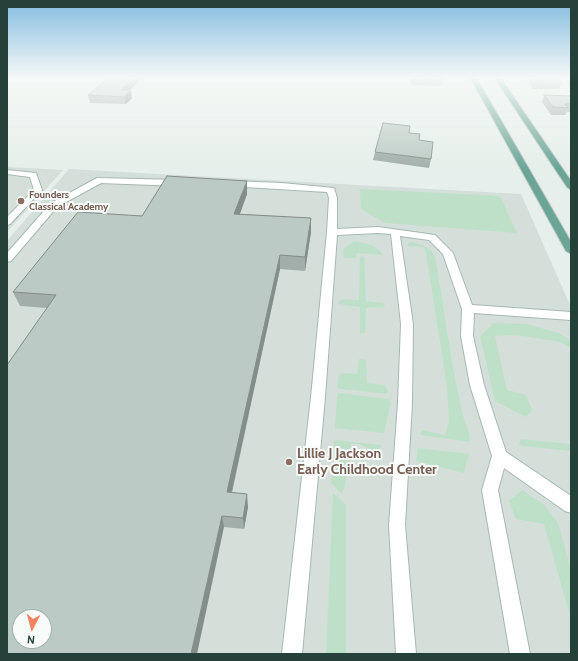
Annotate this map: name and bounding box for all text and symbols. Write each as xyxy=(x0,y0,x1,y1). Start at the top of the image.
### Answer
place label: Founders Classical Academy xyxy=(29,189,108,212)
marker: Founders Classical Academy xyxy=(16,196,26,206)
place label: Lillie J Jackson Early Childhood Center xyxy=(297,446,437,478)
marker: Lillie J Jackson Early Childhood Center xyxy=(284,457,294,467)
north arrow xyxy=(12,609,52,649)
text: N xyxy=(26,633,35,647)

